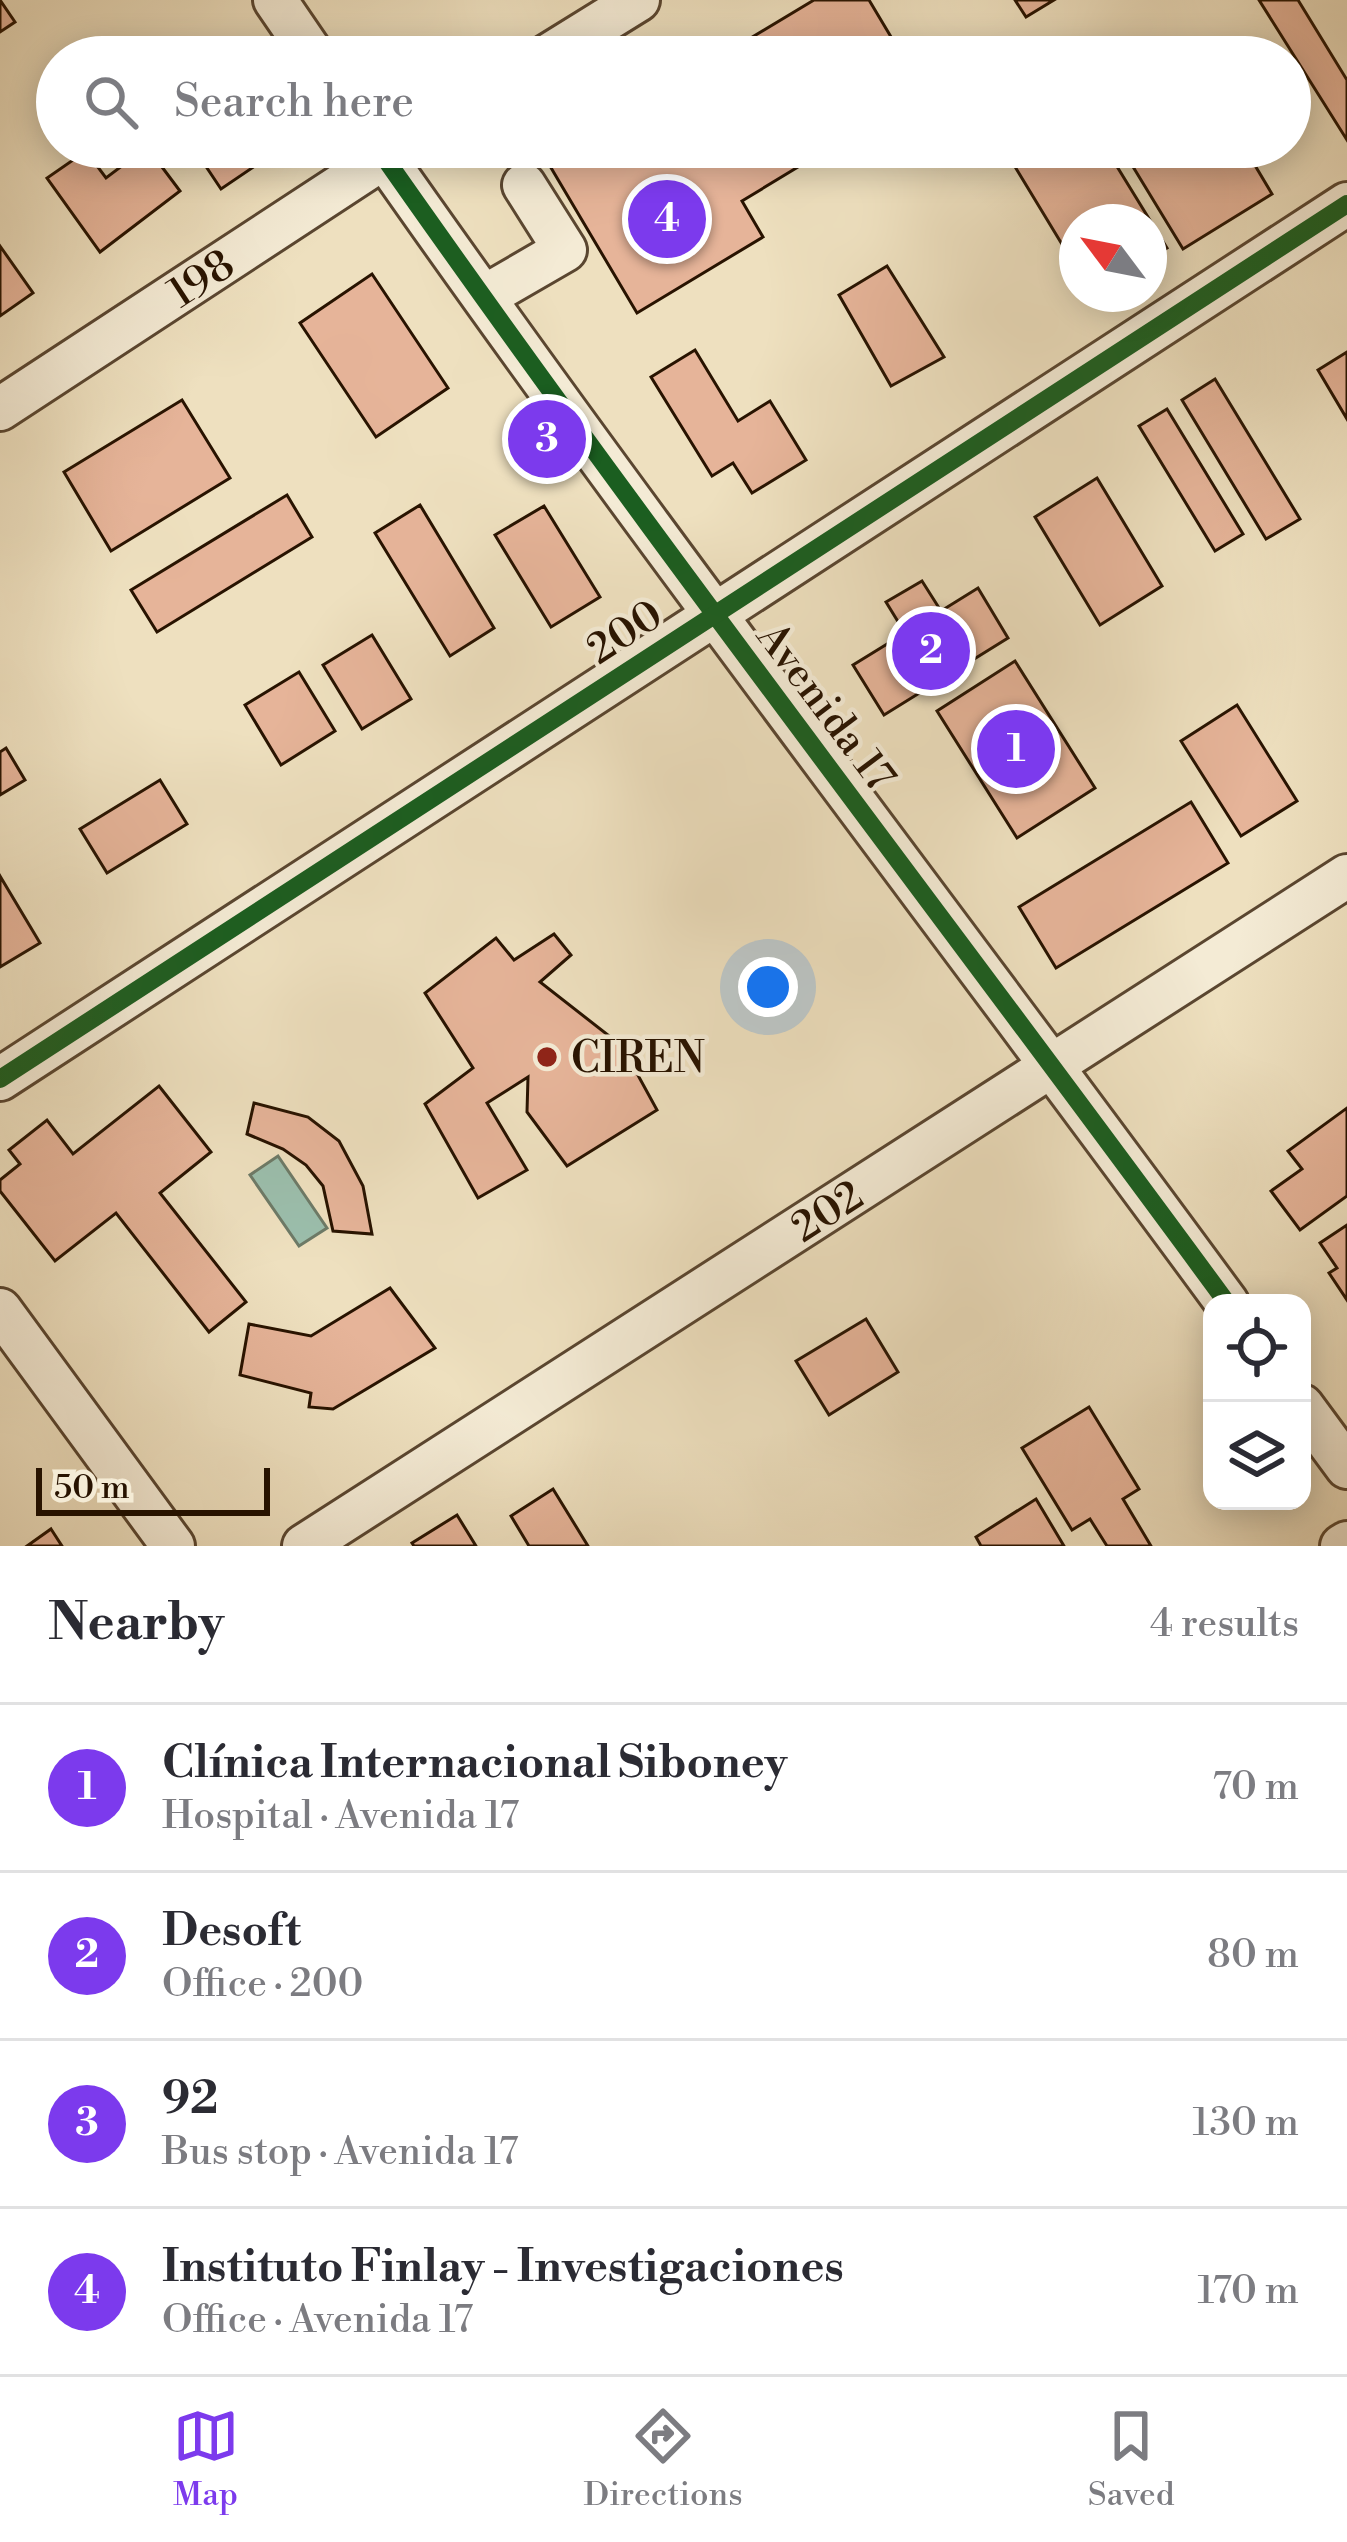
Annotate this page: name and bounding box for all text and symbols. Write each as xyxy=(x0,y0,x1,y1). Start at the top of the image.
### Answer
search box xyxy=(36,36,1311,168)
icon: search xyxy=(78,69,144,135)
text: Search here xyxy=(174,74,414,131)
pin: 4 xyxy=(628,174,706,264)
north arrow xyxy=(1059,204,1167,312)
street label: 198 xyxy=(159,239,245,320)
pin: 3 xyxy=(508,394,586,484)
street label: 200 xyxy=(578,589,673,677)
pin: 2 xyxy=(892,606,970,696)
street label: Avenida 17 xyxy=(744,612,906,803)
pin: 1 xyxy=(977,704,1055,794)
your location xyxy=(738,957,798,1017)
place label: CIREN xyxy=(571,1033,705,1086)
marker: CIREN xyxy=(534,1044,560,1070)
street label: 202 xyxy=(782,1170,874,1255)
map controls xyxy=(1203,1294,1311,1510)
button: locate xyxy=(1203,1294,1311,1402)
button: layers xyxy=(1203,1402,1311,1510)
scale bar xyxy=(36,1462,270,1515)
text: 50 m xyxy=(54,1468,130,1509)
text: Nearby xyxy=(48,1592,224,1656)
text: 4 results xyxy=(1150,1600,1299,1649)
text: Clínica Internacional Siboney xyxy=(162,1735,787,1792)
text: 1 xyxy=(78,1763,96,1812)
text: 70 m xyxy=(1212,1763,1299,1812)
text: Hospital · Avenida 17 xyxy=(162,1792,519,1841)
text: Desoft xyxy=(162,1903,301,1960)
text: 2 xyxy=(75,1931,99,1980)
text: 80 m xyxy=(1207,1931,1299,1980)
text: Office · 200 xyxy=(162,1960,363,2009)
text: 92 xyxy=(162,2071,218,2128)
text: 3 xyxy=(75,2099,99,2148)
text: 130 m xyxy=(1193,2099,1299,2148)
text: Bus stop · Avenida 17 xyxy=(162,2128,518,2177)
text: Instituto Finlay - Investigaciones xyxy=(162,2239,844,2296)
text: 4 xyxy=(74,2267,100,2316)
text: 170 m xyxy=(1197,2267,1299,2316)
text: Office · Avenida 17 xyxy=(162,2296,473,2345)
tab: Map xyxy=(173,2403,239,2516)
tab: Directions xyxy=(584,2403,743,2516)
tab: Saved xyxy=(1088,2403,1174,2516)

